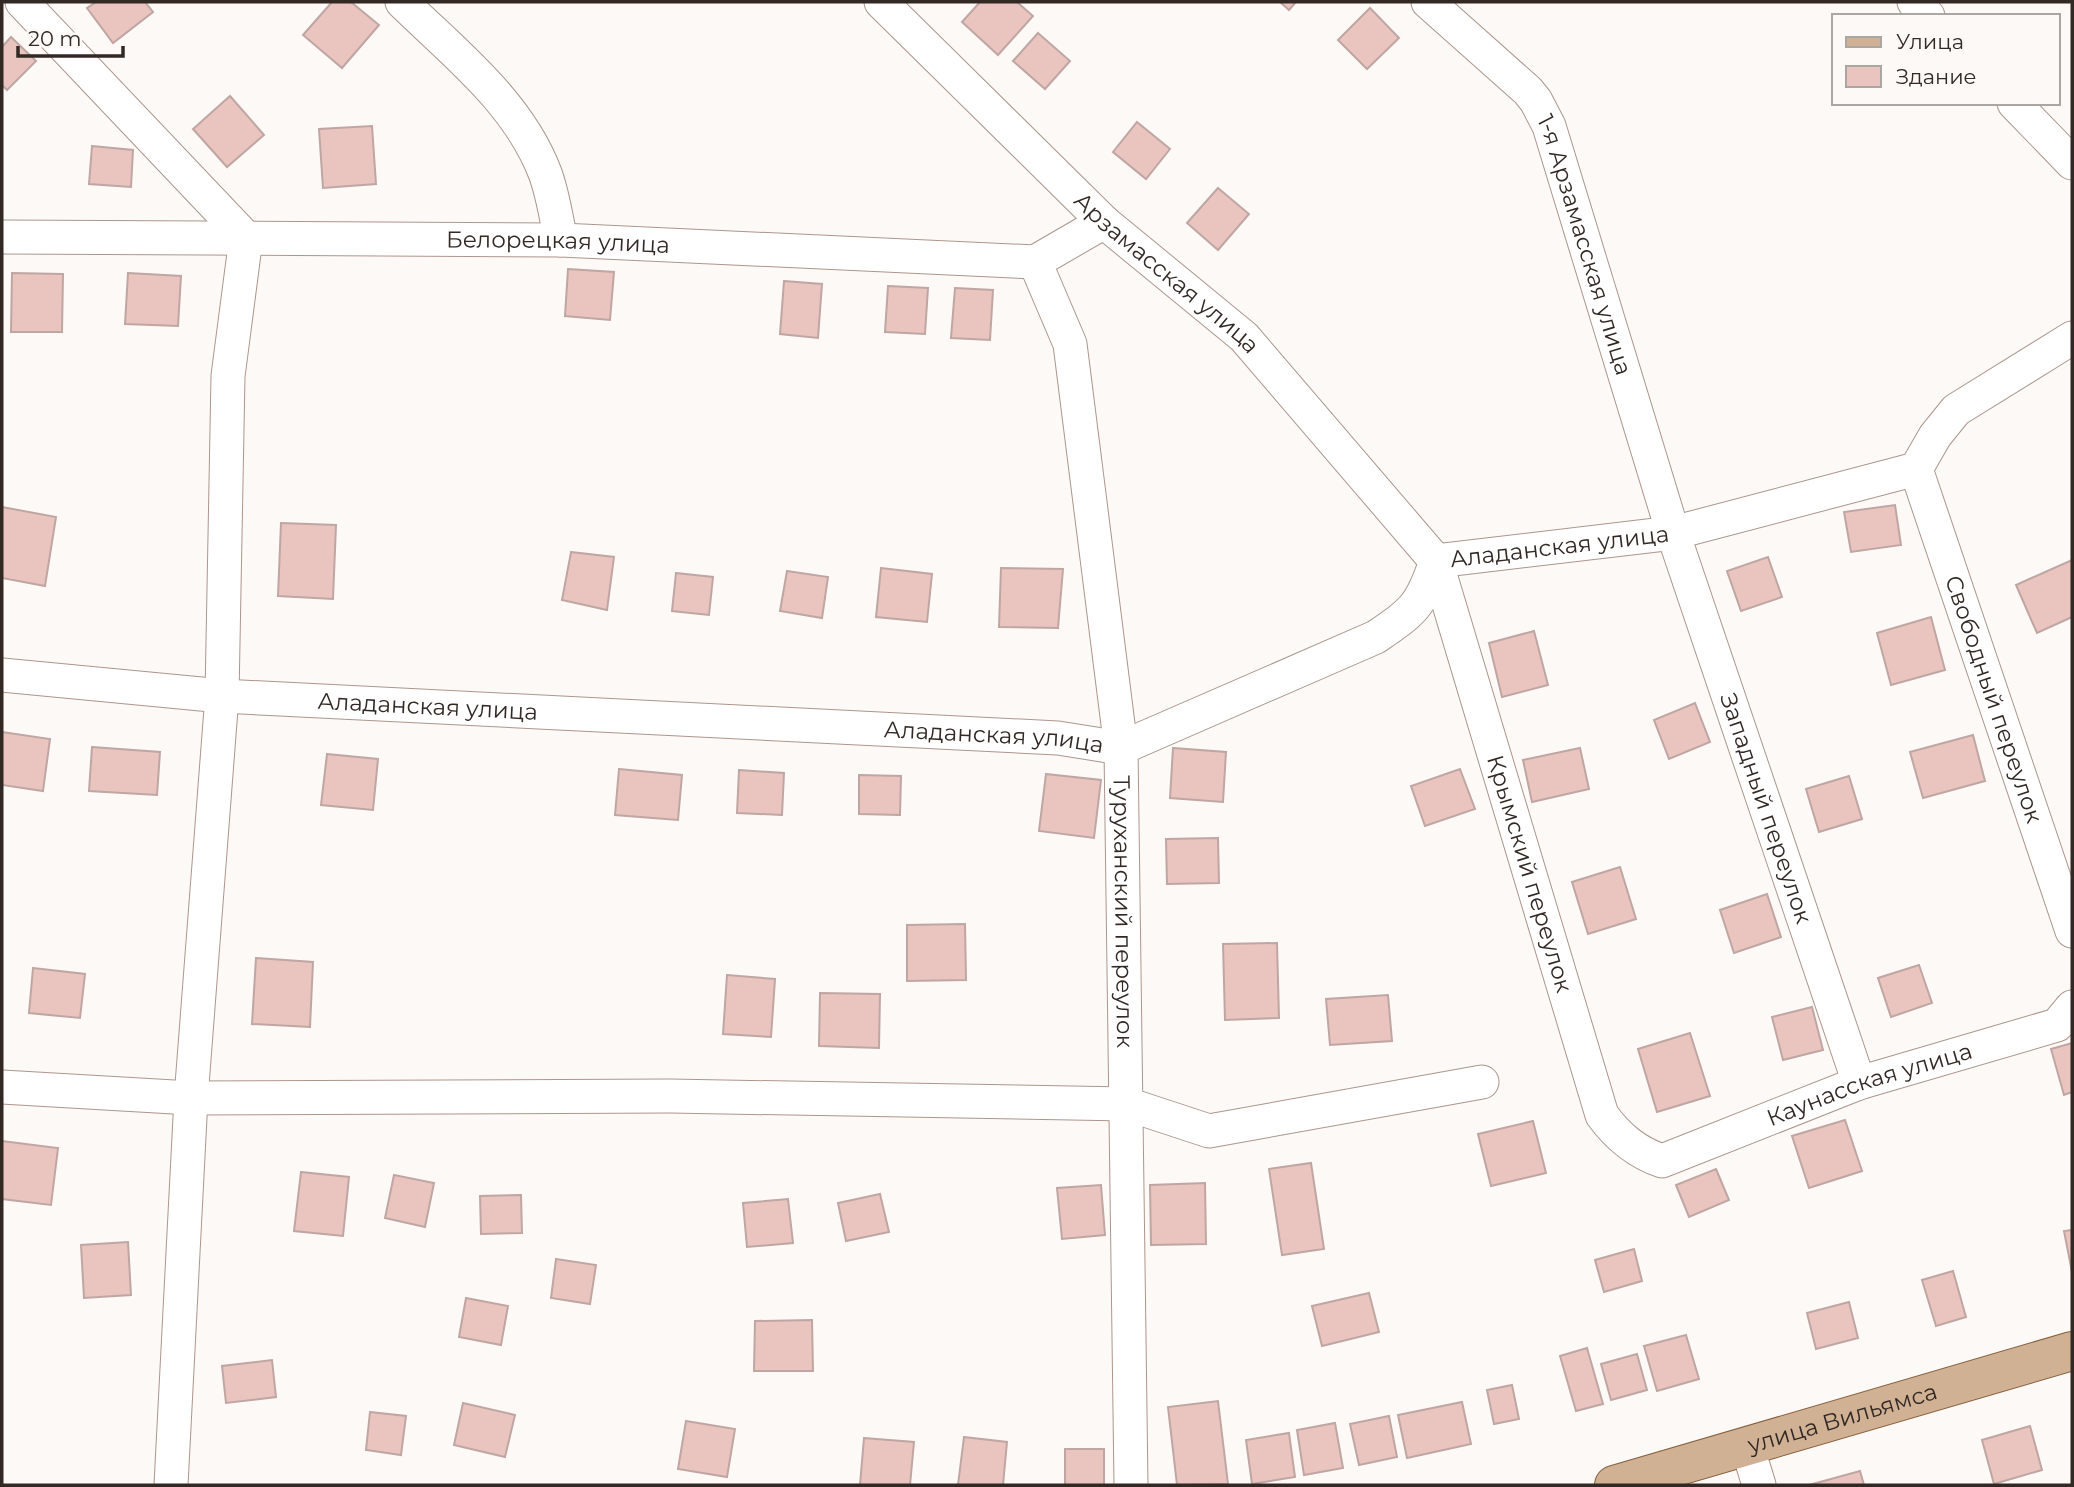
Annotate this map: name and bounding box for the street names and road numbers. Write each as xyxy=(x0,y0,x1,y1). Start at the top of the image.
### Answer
street label: 1-я Арзамасская улица xyxy=(1531,110,1638,378)
street label: Арзамасская улица xyxy=(1068,186,1266,359)
street label: Белорецкая улица xyxy=(446,225,671,259)
street label: Аладанская улица xyxy=(1448,520,1670,573)
street label: Свободный переулок xyxy=(1939,572,2049,827)
street label: Аладанская улица xyxy=(317,687,538,726)
street label: Западный переулок xyxy=(1714,690,1818,928)
street label: Аладанская улица xyxy=(883,715,1106,759)
street label: Крымский переулок xyxy=(1481,752,1579,996)
street label: Туруханский переулок xyxy=(1107,775,1139,1049)
street label: Каунасская улица xyxy=(1763,1037,1975,1132)
street label: улица Вильямса xyxy=(1743,1377,1940,1459)

